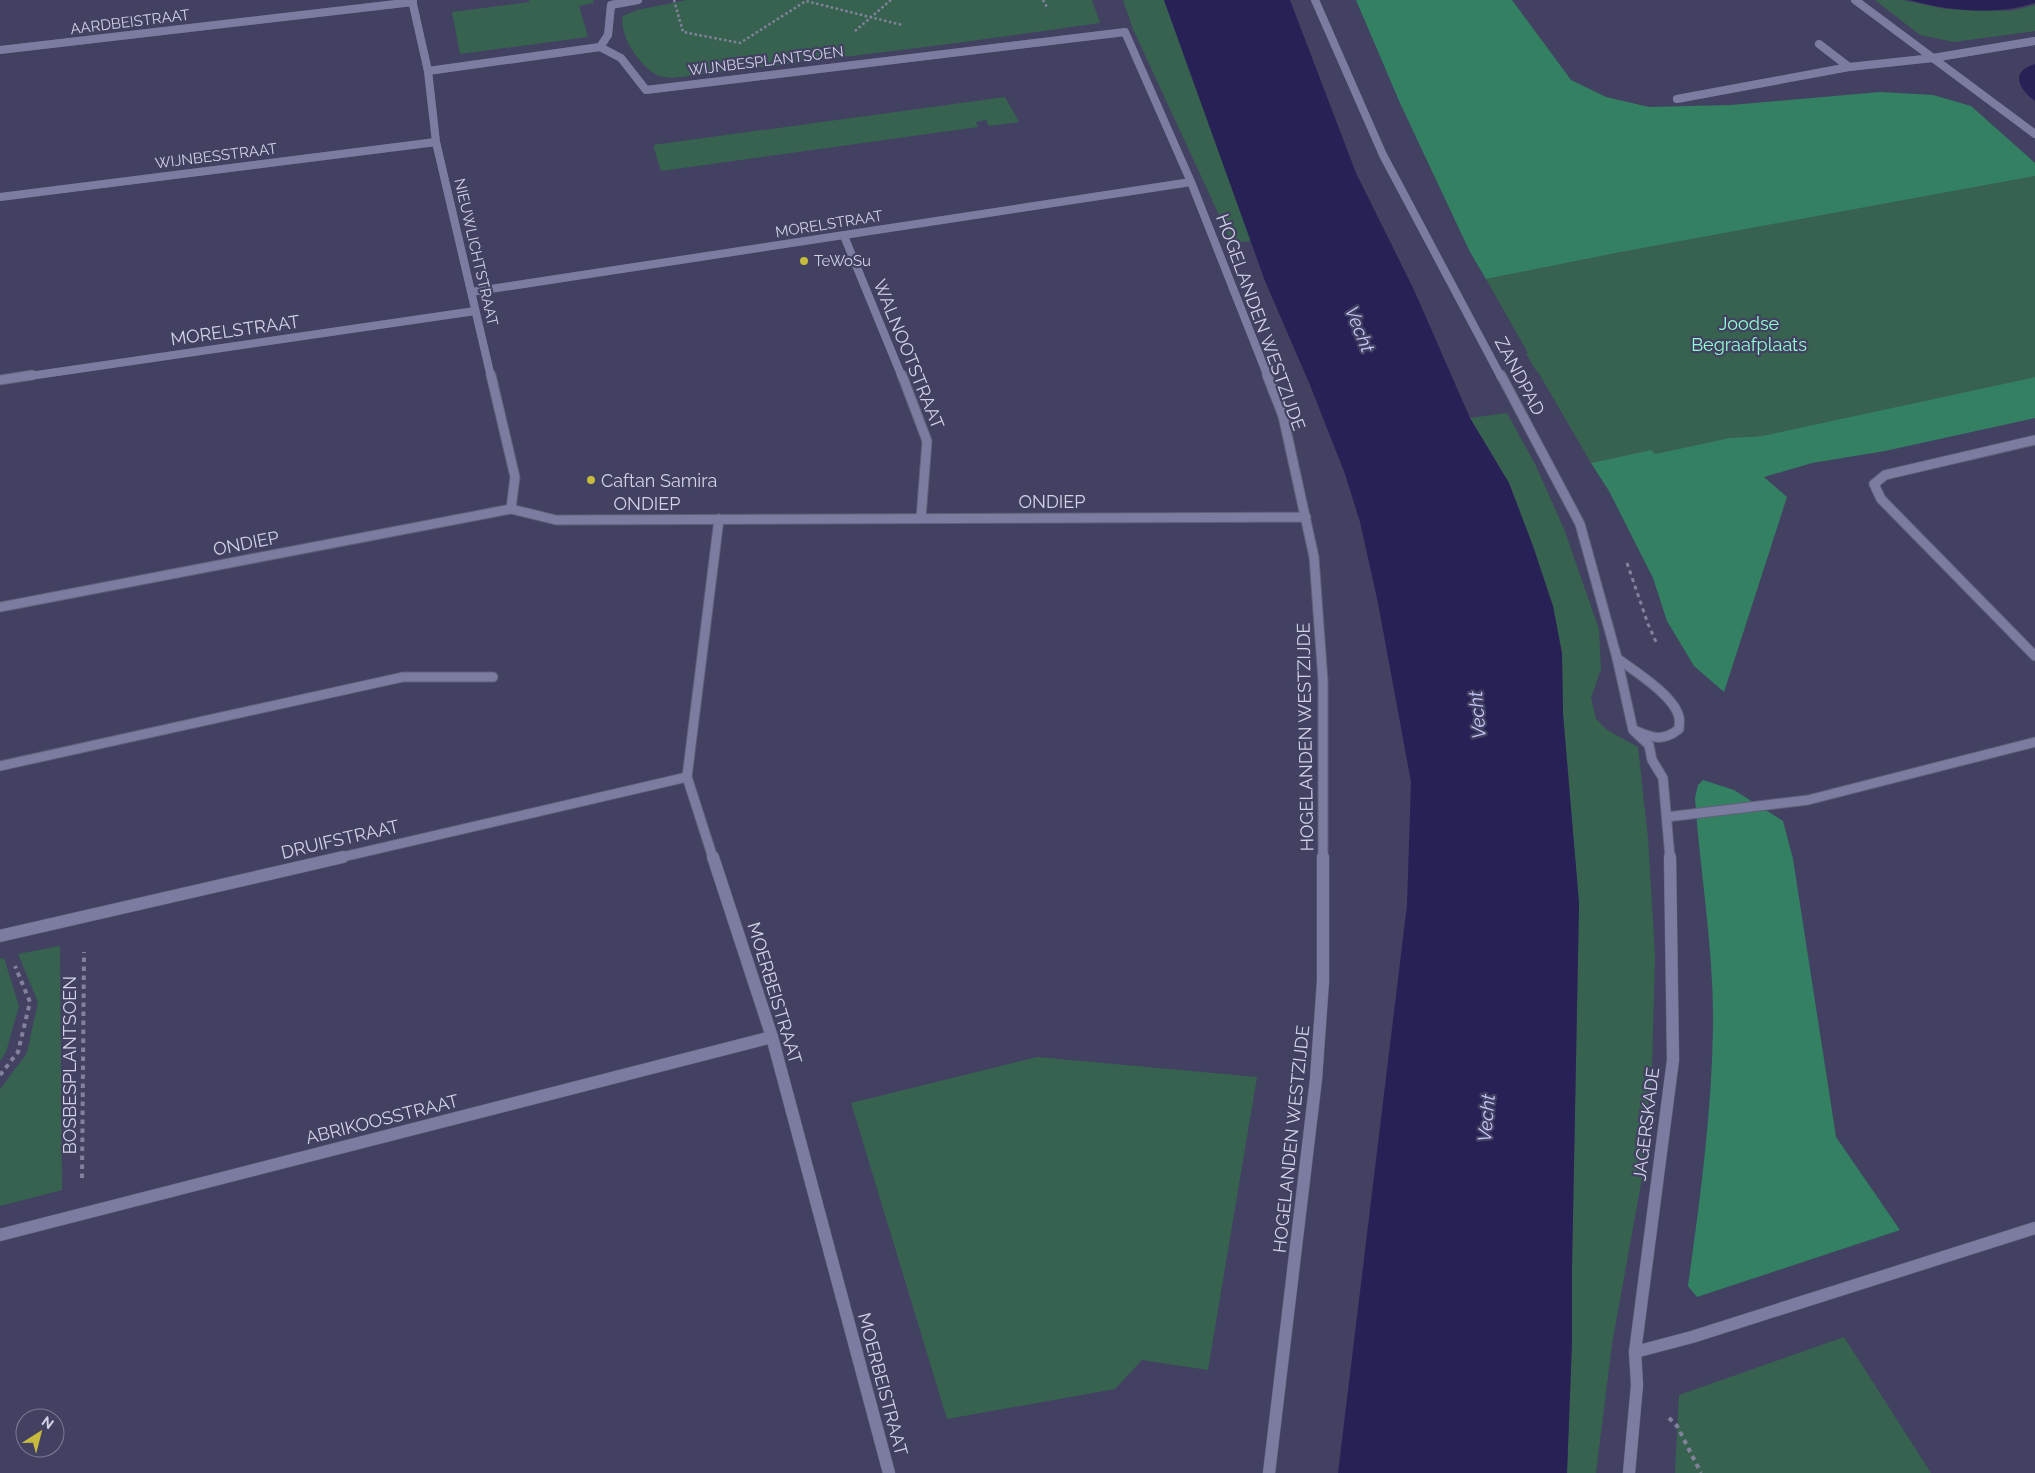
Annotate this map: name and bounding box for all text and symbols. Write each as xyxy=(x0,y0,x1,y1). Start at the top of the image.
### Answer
street label: AARDBEISTRAAT xyxy=(69,6,191,38)
street label: WIJNBESPLANTSOEN xyxy=(687,43,845,79)
street label: WIJNBESSTRAAT xyxy=(154,140,278,172)
street label: NIEUWLICHTSTRAAT xyxy=(450,176,502,328)
street label: MORELSTRAAT xyxy=(774,207,884,241)
street label: HOGELANDEN WESTZIJDE xyxy=(1212,211,1310,433)
place label: TeWoSu xyxy=(814,252,871,270)
marker: TeWoSu xyxy=(798,255,810,267)
street label: WALNOOTSTRAAT xyxy=(869,276,949,432)
water label: Vecht xyxy=(1341,303,1380,356)
street label: MORELSTRAAT xyxy=(169,311,301,349)
park label: Joodse Begraafplaats xyxy=(1691,313,1807,355)
street label: ZANDPAD xyxy=(1491,333,1549,419)
place label: Caftan Samira xyxy=(601,470,717,491)
marker: Caftan Samira xyxy=(585,474,597,486)
street label: ONDIEP xyxy=(1019,491,1085,512)
street label: ONDIEP xyxy=(614,493,680,514)
street label: ONDIEP xyxy=(211,526,281,560)
street label: HOGELANDEN WESTZIJDE xyxy=(1293,622,1317,852)
water label: Vecht xyxy=(1464,689,1490,740)
street label: DRUIFSTRAAT xyxy=(279,815,401,863)
street label: MOERBEISTRAAT xyxy=(743,920,807,1066)
street label: BOSBESPLANTSOEN xyxy=(59,976,80,1154)
street label: HOGELANDEN WESTZIJDE xyxy=(1269,1024,1313,1254)
street label: JAGERSKADE xyxy=(1629,1066,1663,1182)
street label: ABRIKOOSSTRAAT xyxy=(303,1090,461,1148)
water label: Vecht xyxy=(1473,1092,1499,1143)
street label: MOERBEISTRAAT xyxy=(854,1310,912,1458)
north arrow xyxy=(15,1408,65,1458)
text: N xyxy=(39,1413,57,1432)

